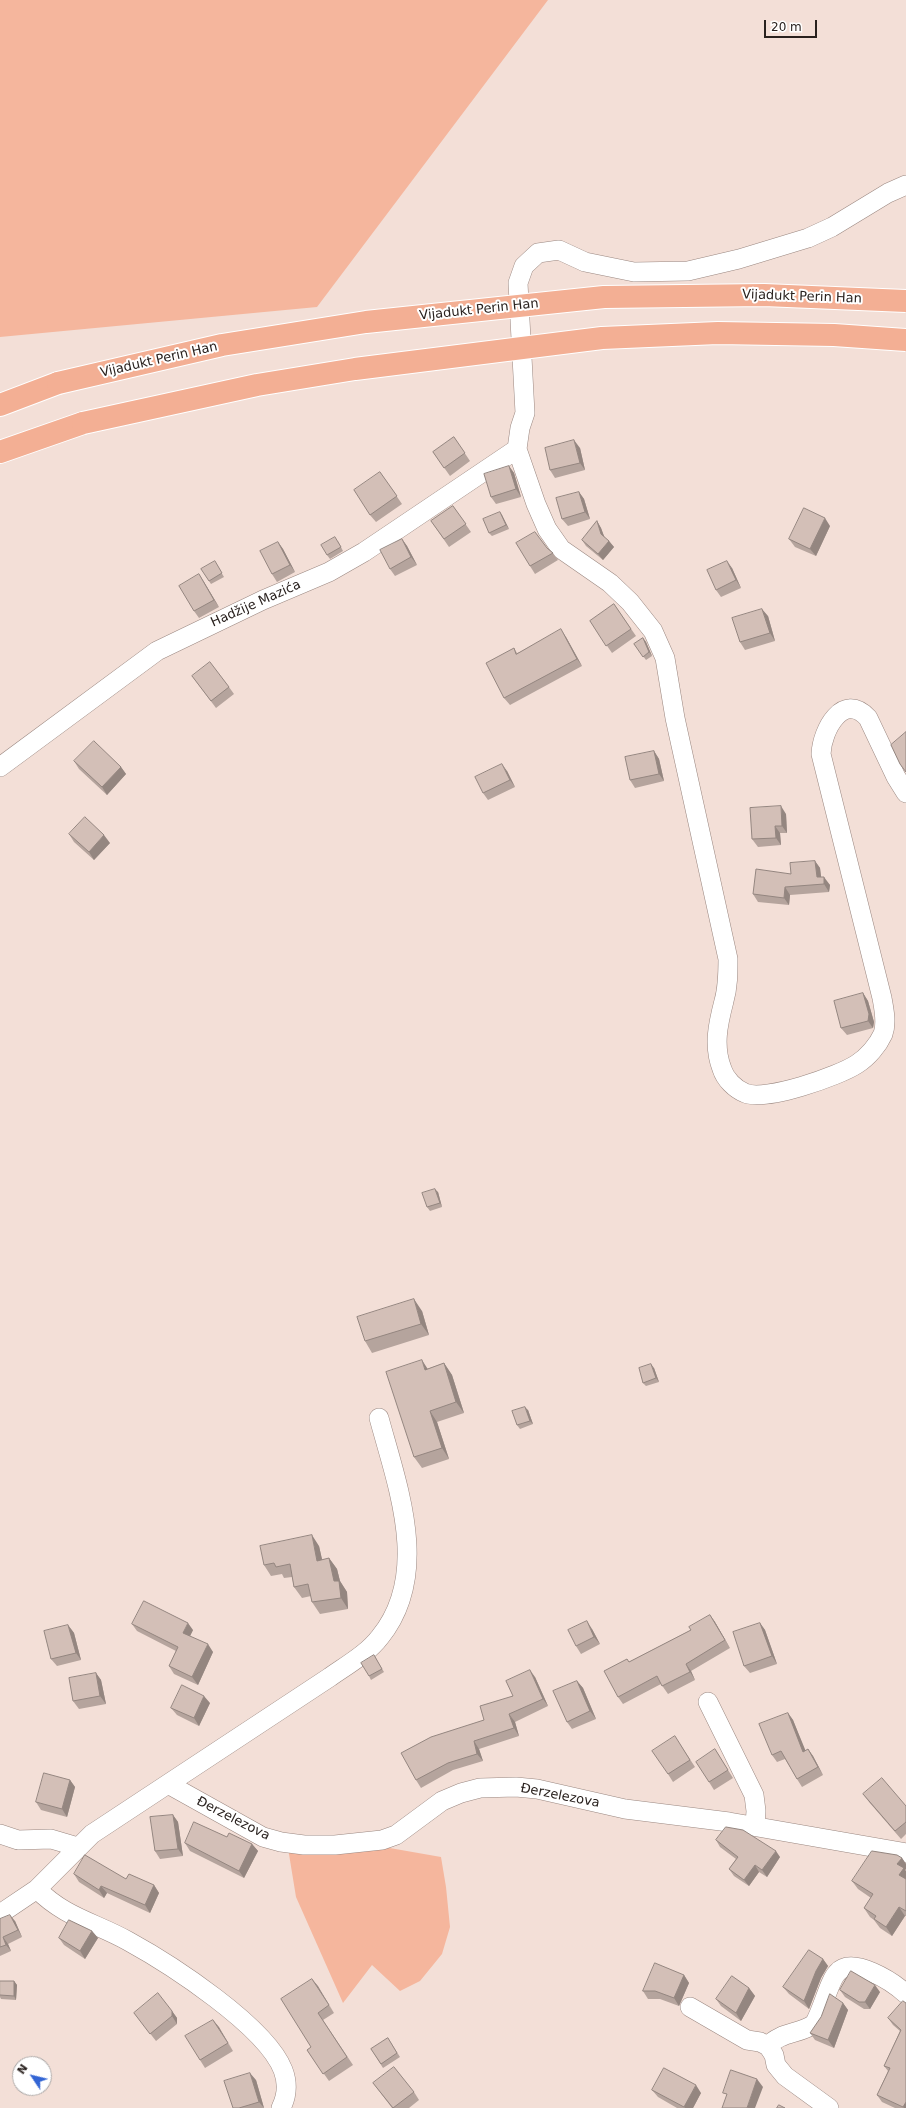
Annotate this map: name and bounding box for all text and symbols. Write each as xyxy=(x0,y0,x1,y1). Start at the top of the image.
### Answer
scale bar xyxy=(766,12,819,38)
text: 20 m xyxy=(771,20,802,34)
street label: Vijadukt Perin Han xyxy=(742,287,862,307)
street label: Vijadukt Perin Han xyxy=(419,296,539,324)
street label: Vijadukt Perin Han xyxy=(99,339,219,381)
street label: Hadžije Mazića xyxy=(209,577,303,631)
street label: Đerzelezova xyxy=(519,1781,601,1811)
street label: Đerzelezova xyxy=(194,1794,272,1844)
north arrow xyxy=(12,2056,52,2096)
text: N xyxy=(15,2062,31,2077)

